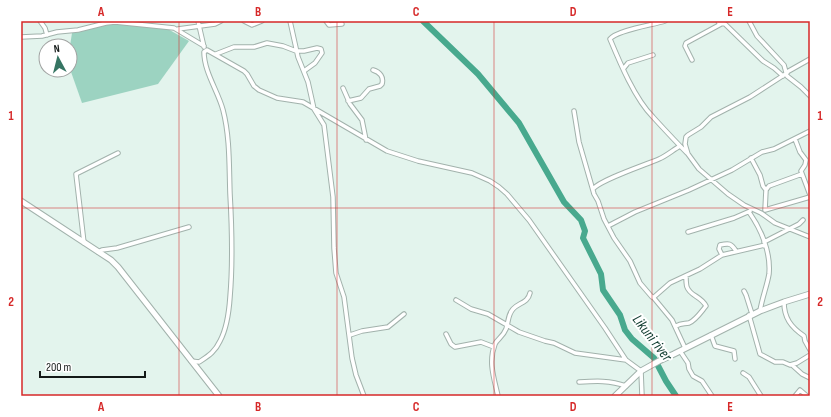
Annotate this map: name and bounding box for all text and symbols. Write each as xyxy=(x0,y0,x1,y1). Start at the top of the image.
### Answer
text: A xyxy=(97,4,105,20)
text: B xyxy=(255,4,261,20)
text: C xyxy=(413,4,420,20)
text: D xyxy=(570,4,577,20)
text: E xyxy=(727,4,733,20)
north arrow xyxy=(38,38,78,78)
text: N xyxy=(53,42,61,55)
text: 1 xyxy=(8,108,14,124)
text: 1 xyxy=(817,108,823,124)
text: 2 xyxy=(8,294,14,310)
text: 2 xyxy=(817,294,823,310)
water label: Likuni river xyxy=(628,311,677,366)
scale bar xyxy=(40,353,145,379)
text: 200 m xyxy=(46,360,72,375)
text: A xyxy=(97,399,105,415)
text: B xyxy=(255,399,261,415)
text: C xyxy=(413,399,420,415)
text: D xyxy=(570,399,577,415)
text: E xyxy=(727,399,733,415)

